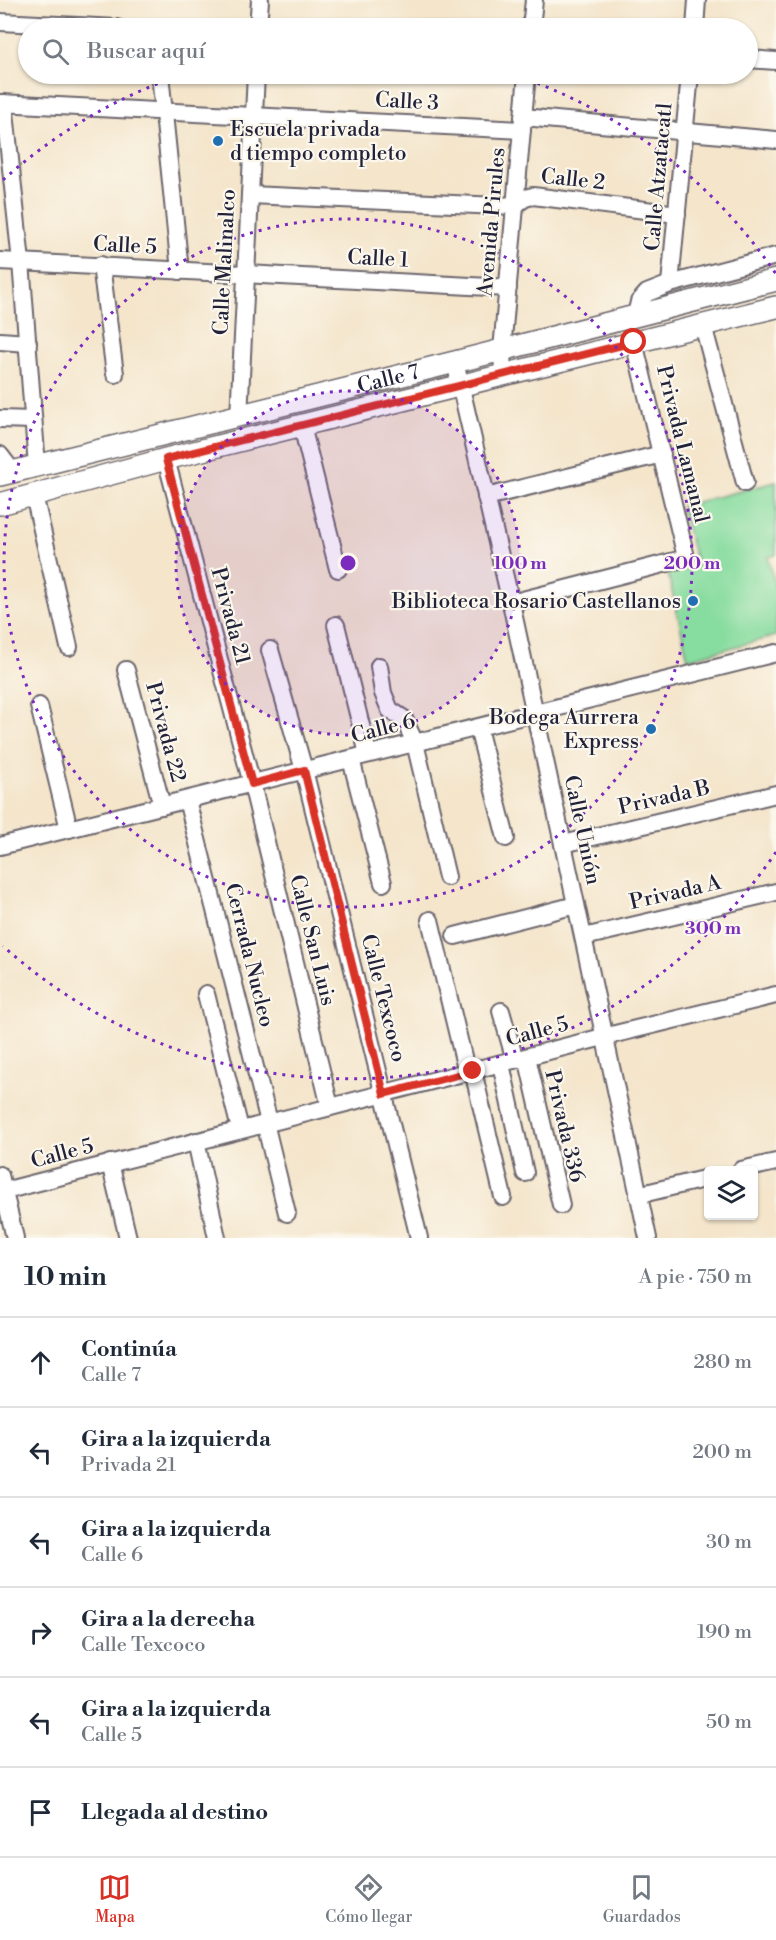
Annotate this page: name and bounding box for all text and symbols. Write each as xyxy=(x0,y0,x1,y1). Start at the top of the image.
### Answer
search box xyxy=(18,18,758,84)
icon: search xyxy=(39,35,72,68)
text: Buscar aquí xyxy=(87,38,205,65)
street label: Calle 3 xyxy=(374,87,440,117)
street label: Calle Atzatacatl xyxy=(640,102,678,252)
place label: Escuela privada d tiempo completo xyxy=(230,117,406,167)
marker: Escuela privada d tiempo completo xyxy=(211,134,225,148)
street label: Avenida Pirules xyxy=(472,147,511,299)
street label: Calle 2 xyxy=(540,164,606,196)
street label: Calle Malinalco xyxy=(208,188,242,336)
street label: Calle 5 xyxy=(92,231,158,261)
street label: Calle 1 xyxy=(347,244,409,274)
route start xyxy=(620,328,646,354)
street label: Calle 7 xyxy=(355,359,423,400)
street label: Privada Lamanal xyxy=(650,363,714,526)
text: 100 m xyxy=(493,552,547,575)
text: 200 m xyxy=(664,552,721,575)
centre of rings xyxy=(338,553,358,573)
street label: Privada 21 xyxy=(205,565,256,668)
place label: Biblioteca Rosario Castellanos xyxy=(391,589,681,615)
marker: Biblioteca Rosario Castellanos xyxy=(686,594,700,608)
street label: Privada 22 xyxy=(139,679,191,785)
place label: Bodega Aurrera Express xyxy=(488,705,639,755)
street label: Calle 6 xyxy=(348,708,418,749)
marker: Bodega Aurrera Express xyxy=(644,722,658,736)
street label: Calle Unión xyxy=(558,773,606,888)
street label: Privada B xyxy=(616,775,713,821)
street label: Privada A xyxy=(627,870,724,916)
street label: Calle San Luis xyxy=(283,872,341,1008)
street label: Cerrada Nucleo xyxy=(219,881,279,1030)
text: 300 m xyxy=(685,917,742,940)
street label: Calle Texcoco xyxy=(355,932,411,1065)
street label: Calle 5 xyxy=(503,1011,572,1053)
route end xyxy=(459,1057,485,1083)
street label: Privada 336 xyxy=(538,1067,590,1185)
street label: Calle 5 xyxy=(28,1133,97,1175)
map controls xyxy=(704,1166,758,1220)
button: layers xyxy=(704,1166,758,1220)
text: 10 min xyxy=(24,1261,107,1293)
text: A pie · 750 m xyxy=(639,1265,752,1290)
text: Continúa xyxy=(81,1336,177,1363)
icon: ahead xyxy=(24,1346,57,1379)
text: 280 m xyxy=(693,1350,752,1375)
text: Calle 7 xyxy=(81,1363,141,1388)
text: Gira a la izquierda xyxy=(81,1426,271,1453)
icon: left xyxy=(24,1436,57,1469)
text: 200 m xyxy=(692,1440,752,1465)
text: Privada 21 xyxy=(81,1453,176,1478)
text: Gira a la izquierda xyxy=(81,1516,271,1543)
icon: left xyxy=(24,1526,57,1559)
text: 30 m xyxy=(706,1530,752,1555)
text: Calle 6 xyxy=(81,1543,143,1568)
text: Gira a la derecha xyxy=(81,1606,255,1633)
icon: right xyxy=(24,1616,57,1649)
text: 190 m xyxy=(697,1620,752,1645)
text: Calle Texcoco xyxy=(81,1633,206,1658)
text: Gira a la izquierda xyxy=(81,1696,271,1723)
icon: left xyxy=(24,1706,57,1739)
text: 50 m xyxy=(706,1710,752,1735)
text: Calle 5 xyxy=(81,1723,142,1748)
icon: arrive xyxy=(24,1796,57,1829)
text: Llegada al destino xyxy=(81,1799,268,1826)
tab: Mapa xyxy=(95,1871,135,1927)
tab: Cómo llegar xyxy=(325,1871,412,1927)
tab: Guardados xyxy=(603,1871,681,1927)

